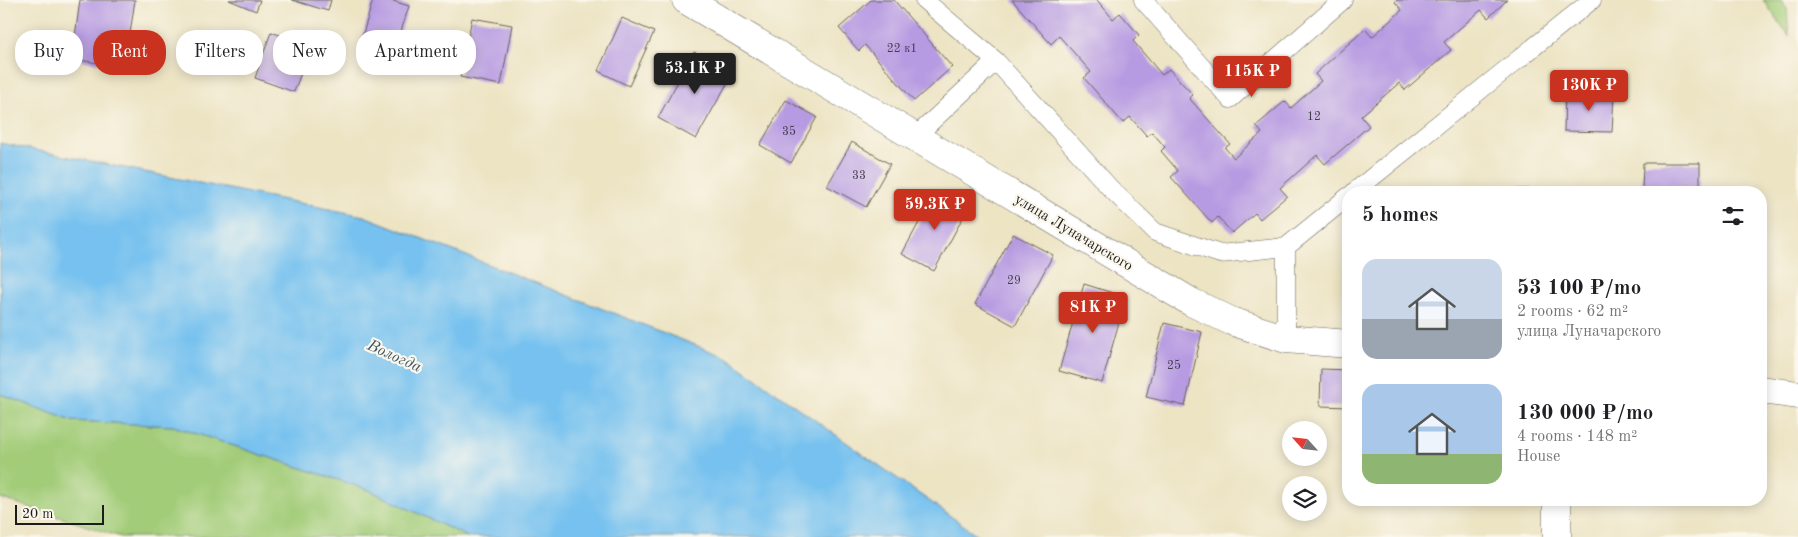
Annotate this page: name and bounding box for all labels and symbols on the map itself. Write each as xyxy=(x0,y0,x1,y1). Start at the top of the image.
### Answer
house number: 22 к1 xyxy=(887,43,917,55)
pin: 53.1K ₽ xyxy=(649,52,741,95)
pin: 115K ₽ xyxy=(1211,56,1293,98)
pin: 130K ₽ xyxy=(1548,70,1630,112)
house number: 12 xyxy=(1307,111,1321,123)
house number: 35 xyxy=(782,125,796,138)
house number: 33 xyxy=(852,170,866,182)
pin: 59.3K ₽ xyxy=(889,188,981,231)
street label: улица Луначарского xyxy=(1011,192,1135,275)
house number: 29 xyxy=(1007,275,1021,287)
pin: 81K ₽ xyxy=(1058,292,1128,334)
water label: Вологда xyxy=(364,337,424,376)
house number: 25 xyxy=(1167,359,1181,372)
north arrow xyxy=(1282,421,1328,466)
scale bar xyxy=(15,502,104,525)

